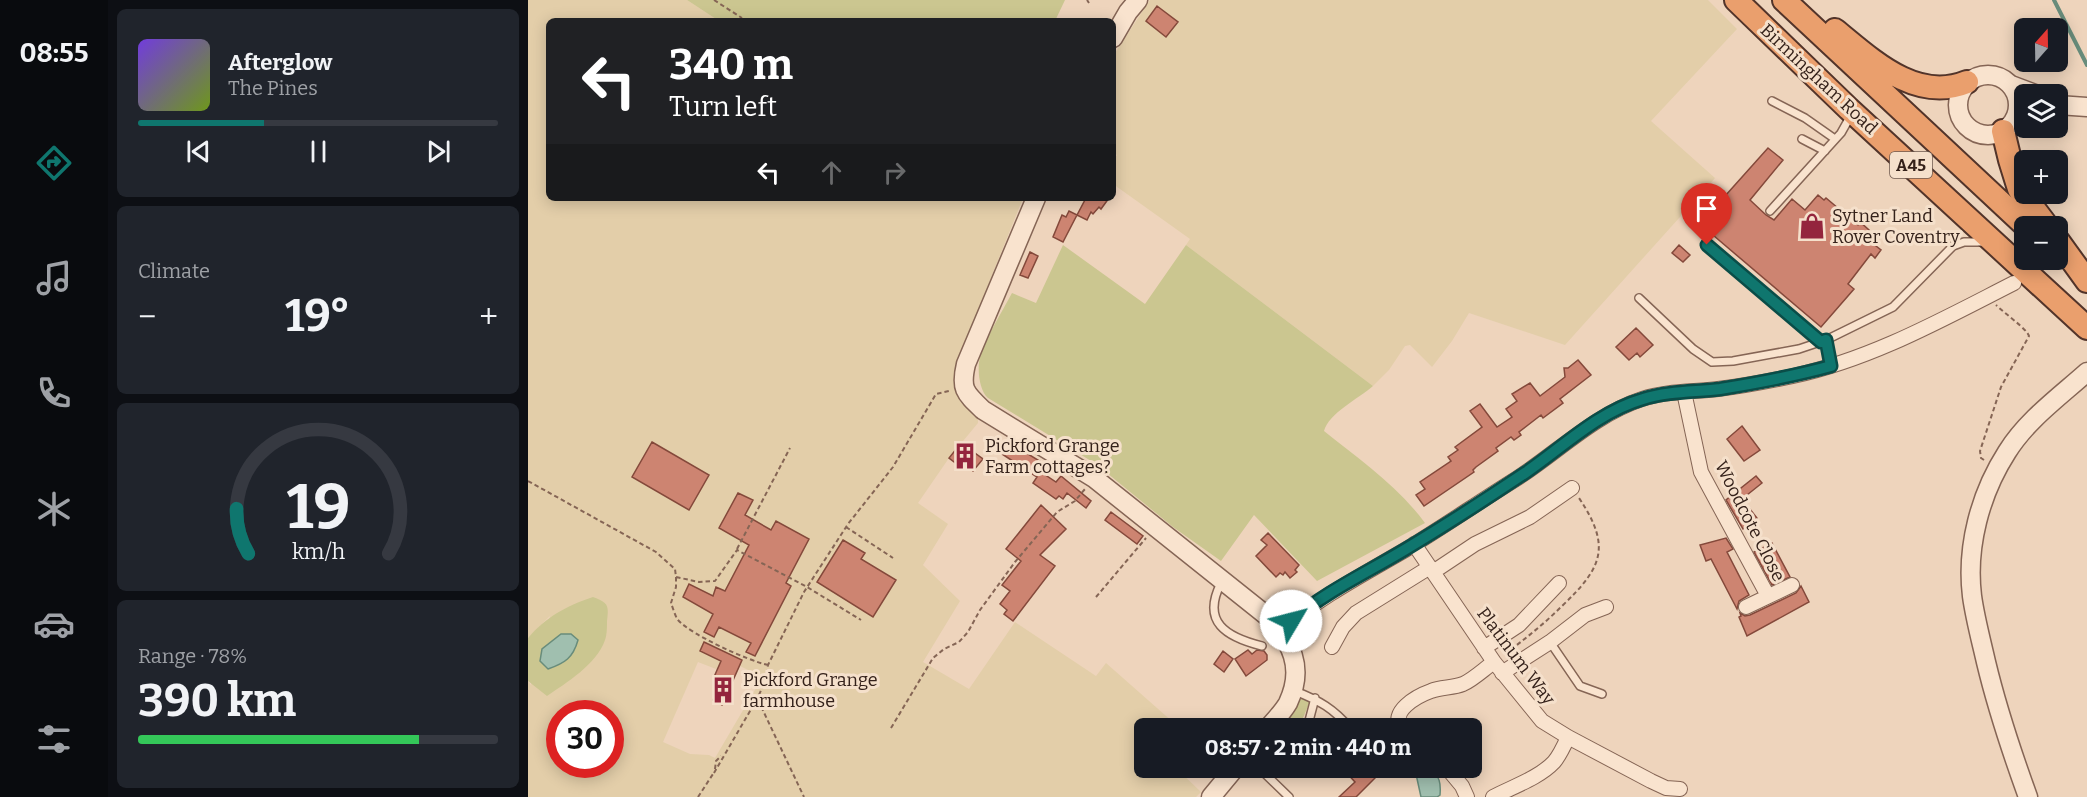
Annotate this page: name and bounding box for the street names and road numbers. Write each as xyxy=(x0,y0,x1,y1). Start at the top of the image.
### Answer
street label: Birmingham Road xyxy=(1756,19,1882,139)
road number: A45 xyxy=(1890,152,1932,178)
street label: Woodcote Close xyxy=(1710,457,1790,585)
street label: Platinum Way xyxy=(1472,603,1560,709)

